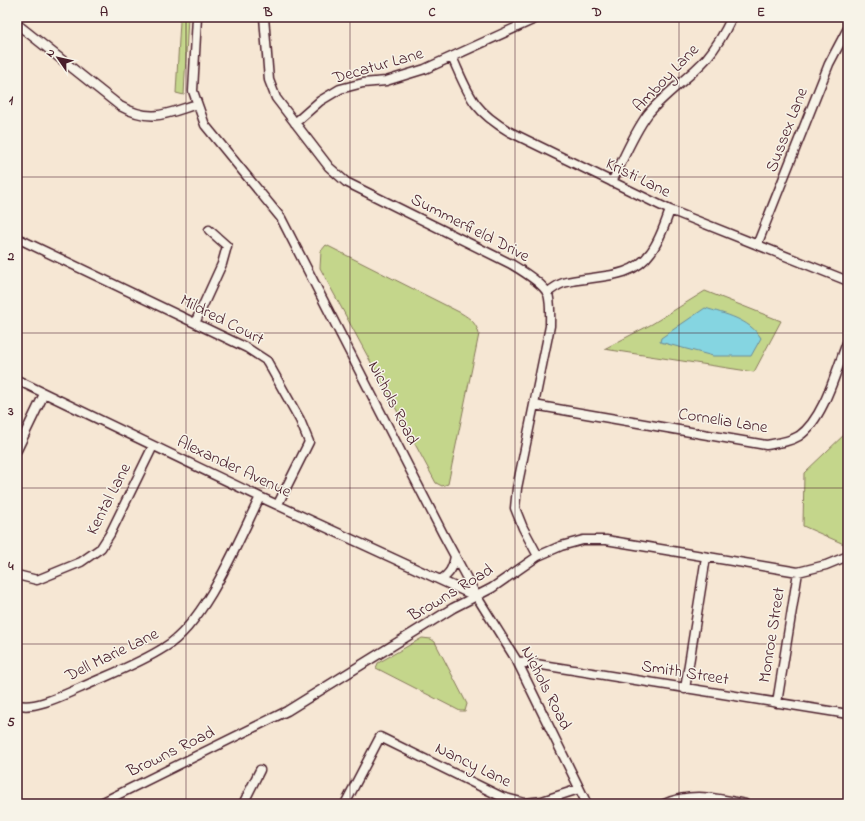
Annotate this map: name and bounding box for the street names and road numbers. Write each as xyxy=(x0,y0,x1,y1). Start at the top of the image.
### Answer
street label: Amboy Lane xyxy=(627,38,706,119)
street label: Decatur Lane xyxy=(329,41,427,91)
street label: Sussex Lane xyxy=(759,84,815,176)
street label: Kristi Lane xyxy=(601,151,675,205)
street label: Summerfield Drive xyxy=(406,187,534,269)
street label: Mildred Court xyxy=(176,288,269,352)
street label: Nichols Road xyxy=(361,357,425,450)
street label: Cornelia Lane xyxy=(676,402,770,440)
street label: Alexander Avenue xyxy=(173,430,296,505)
street label: Kental Lane xyxy=(80,458,138,539)
street label: Browns Road xyxy=(403,558,499,629)
street label: Monroe Street xyxy=(752,585,792,685)
street label: Dell Marie Lane xyxy=(60,621,163,689)
street label: Nichols Road xyxy=(514,642,578,735)
street label: Smith Street xyxy=(640,654,731,692)
street label: Browns Road xyxy=(122,720,220,784)
street label: Nancy Lane xyxy=(430,736,516,795)

